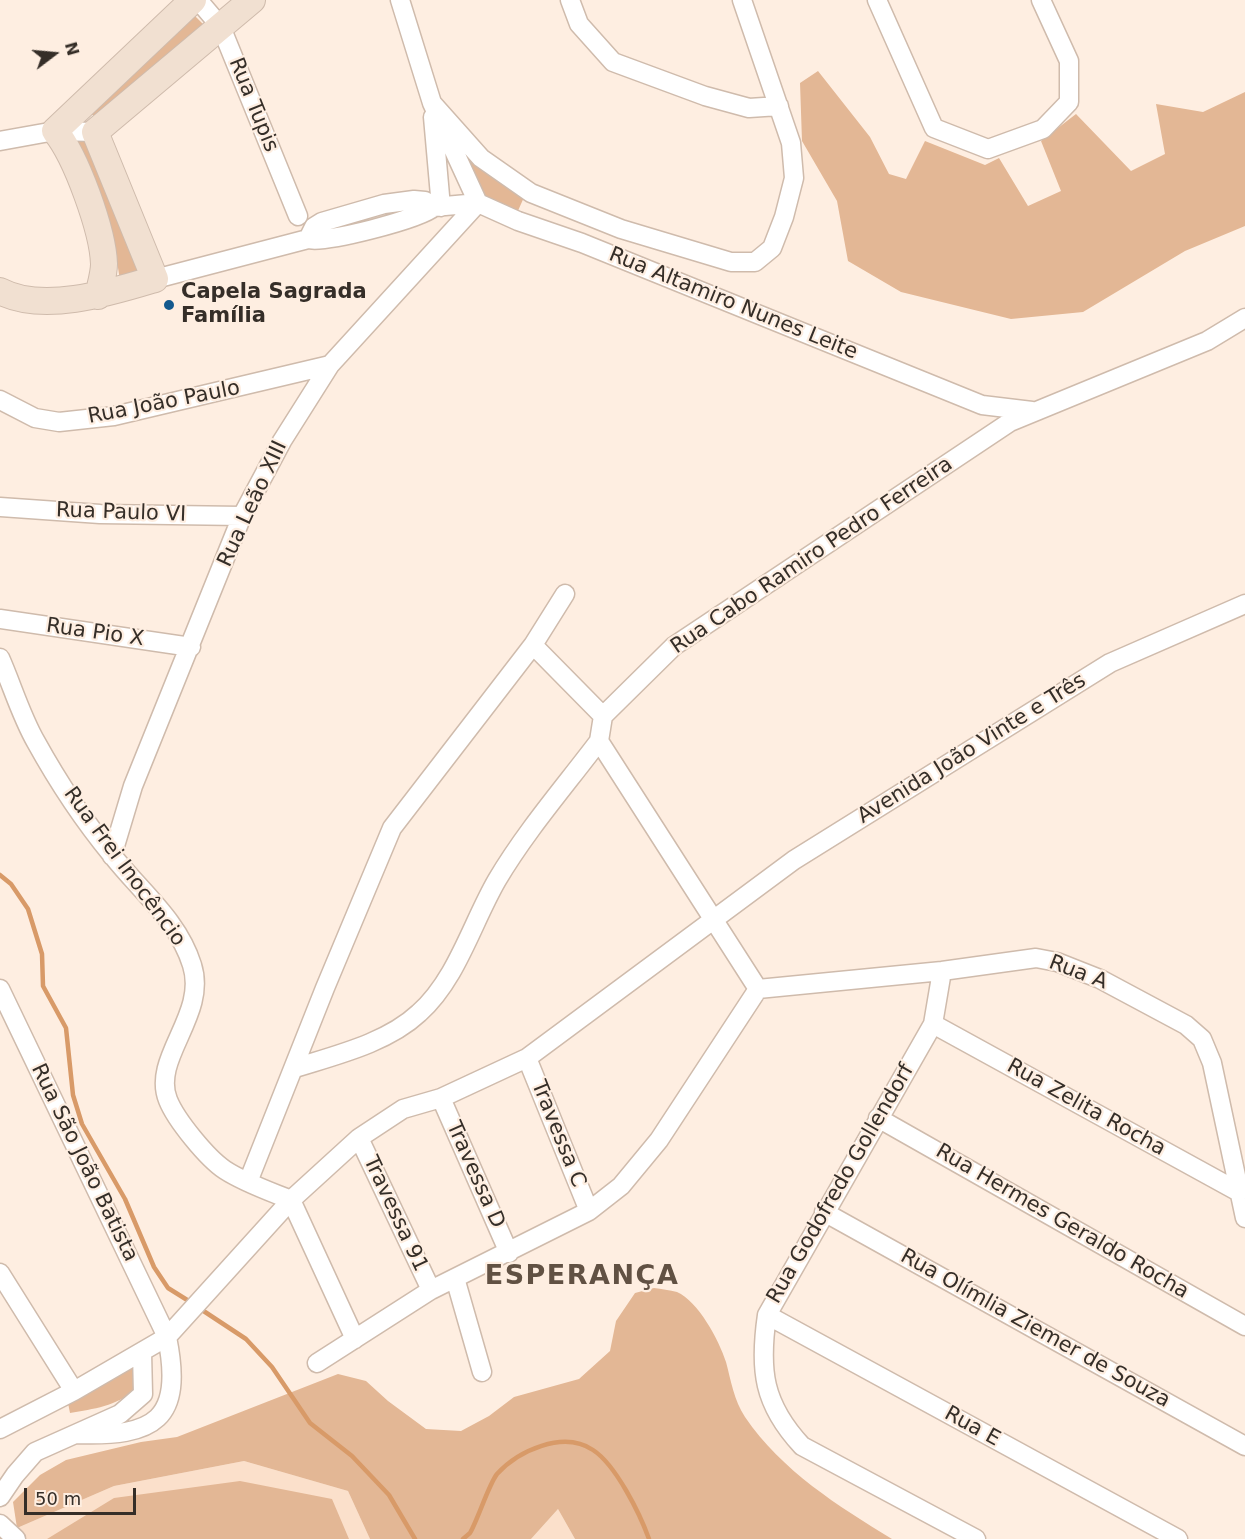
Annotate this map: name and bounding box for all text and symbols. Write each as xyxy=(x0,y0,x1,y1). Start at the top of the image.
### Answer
north arrow xyxy=(24,24,84,84)
text: N xyxy=(61,40,83,58)
street label: Rua Tupis xyxy=(223,54,283,156)
street label: Rua Altamiro Nunes Leite xyxy=(605,243,861,365)
place label: Capela Sagrada Família xyxy=(181,280,367,330)
marker: Capela Sagrada Família xyxy=(162,298,176,312)
street label: Rua João Paulo xyxy=(86,376,242,430)
street label: Rua Leão XIII xyxy=(213,437,293,571)
street label: Rua Cabo Ramiro Pedro Ferreira xyxy=(666,452,958,660)
street label: Rua Paulo VI xyxy=(55,498,187,528)
street label: Rua Pio X xyxy=(45,614,145,652)
street label: Avenida João Vinte e Três xyxy=(853,668,1091,830)
street label: Rua Frei Inocêncio xyxy=(58,782,190,952)
street label: Rua A xyxy=(1045,950,1111,996)
street label: Rua Zelita Rocha xyxy=(1002,1054,1170,1162)
street label: Rua São João Batista xyxy=(25,1060,143,1266)
street label: Rua Godofredo Gollendorf xyxy=(762,1060,920,1308)
street label: Travessa C xyxy=(525,1077,591,1191)
street label: Travessa D xyxy=(440,1118,510,1232)
street label: Rua Hermes Geraldo Rocha xyxy=(931,1139,1193,1305)
street label: Travessa 91 xyxy=(357,1152,433,1276)
street label: Rua Olímlia Ziemer de Souza xyxy=(896,1244,1174,1414)
district label: ESPERANÇA xyxy=(485,1261,679,1293)
street label: Rua E xyxy=(940,1401,1004,1453)
scale bar xyxy=(27,1476,140,1514)
text: 50 m xyxy=(35,1488,81,1509)

